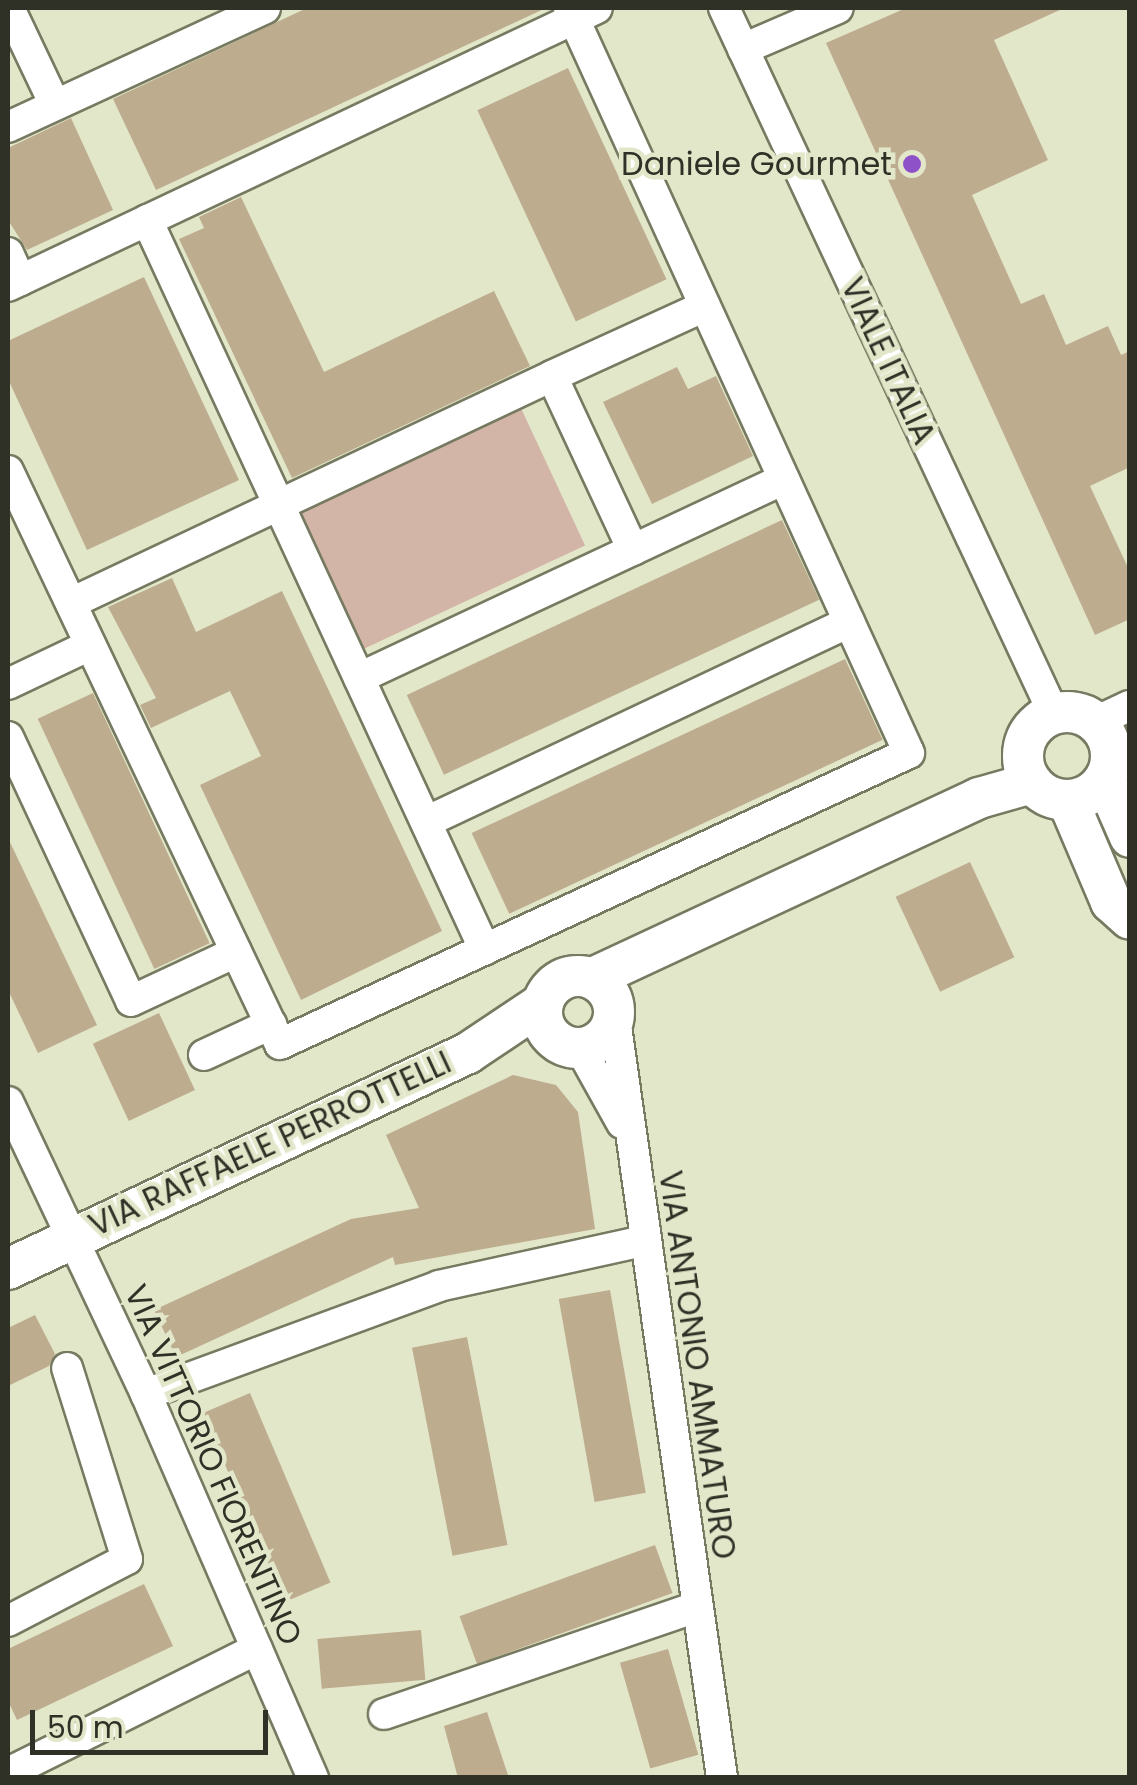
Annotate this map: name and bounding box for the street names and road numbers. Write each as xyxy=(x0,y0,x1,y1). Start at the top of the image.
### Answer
street label: VIALE ITALIA xyxy=(833,271,943,451)
street label: VIA RAFFAELE PERROTTELLI xyxy=(83,1043,457,1245)
street label: VIA ANTONIO AMMATURO xyxy=(651,1168,743,1562)
street label: VIA VITTORIO FIORENTINO xyxy=(116,1279,310,1651)

